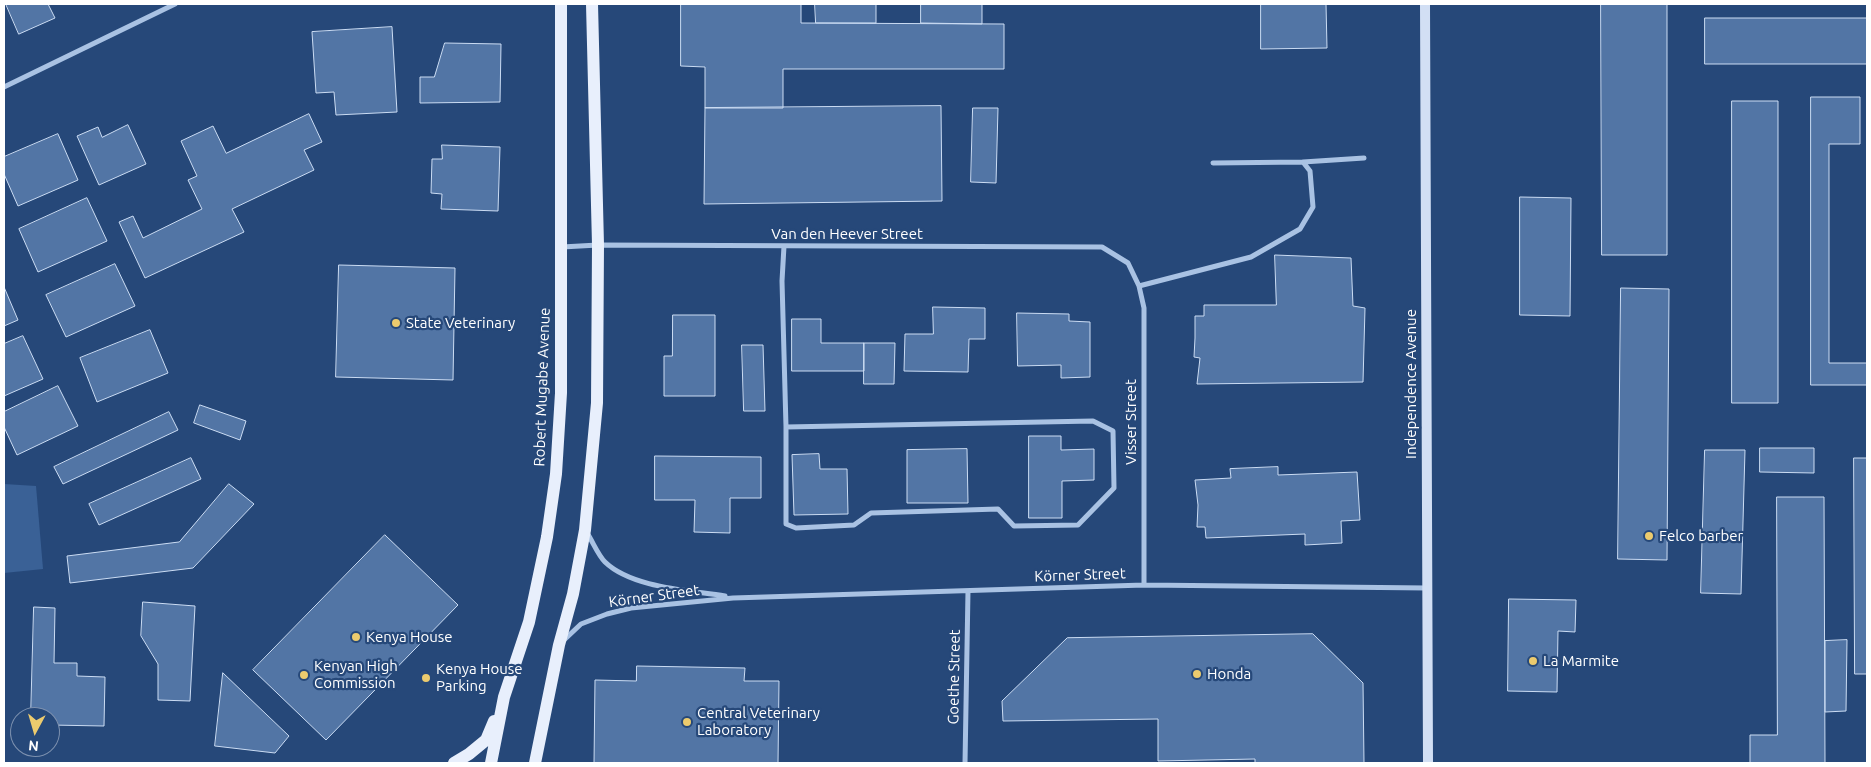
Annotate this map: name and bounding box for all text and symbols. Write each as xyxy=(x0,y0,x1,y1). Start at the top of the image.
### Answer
street label: Van den Heever Street xyxy=(771,225,923,243)
street label: Robert Mugabe Avenue xyxy=(530,307,554,467)
street label: Independence Avenue xyxy=(1402,309,1420,459)
place label: State Veterinary xyxy=(406,314,515,332)
marker: State Veterinary xyxy=(390,317,402,329)
street label: Visser Street xyxy=(1122,379,1140,465)
place label: Felco barber xyxy=(1659,527,1743,545)
marker: Felco barber xyxy=(1643,530,1655,542)
street label: Körner Street xyxy=(1034,564,1126,586)
street label: Körner Street xyxy=(608,581,700,611)
place label: Kenya House xyxy=(366,628,453,646)
street label: Goethe Street xyxy=(944,629,964,725)
marker: Kenya House xyxy=(350,631,362,643)
place label: La Marmite xyxy=(1543,652,1619,670)
marker: La Marmite xyxy=(1527,655,1539,667)
place label: Kenyan High Commission xyxy=(314,657,398,692)
place label: Kenya House Parking xyxy=(436,660,523,695)
place label: Honda xyxy=(1207,665,1251,683)
marker: Honda xyxy=(1191,668,1203,680)
marker: Kenyan High Commission xyxy=(298,669,310,681)
marker: Kenya House Parking xyxy=(420,672,432,684)
place label: Central Veterinary Laboratory xyxy=(697,704,820,739)
north arrow xyxy=(10,707,60,757)
marker: Central Veterinary Laboratory xyxy=(681,716,693,728)
text: N xyxy=(28,737,40,754)

